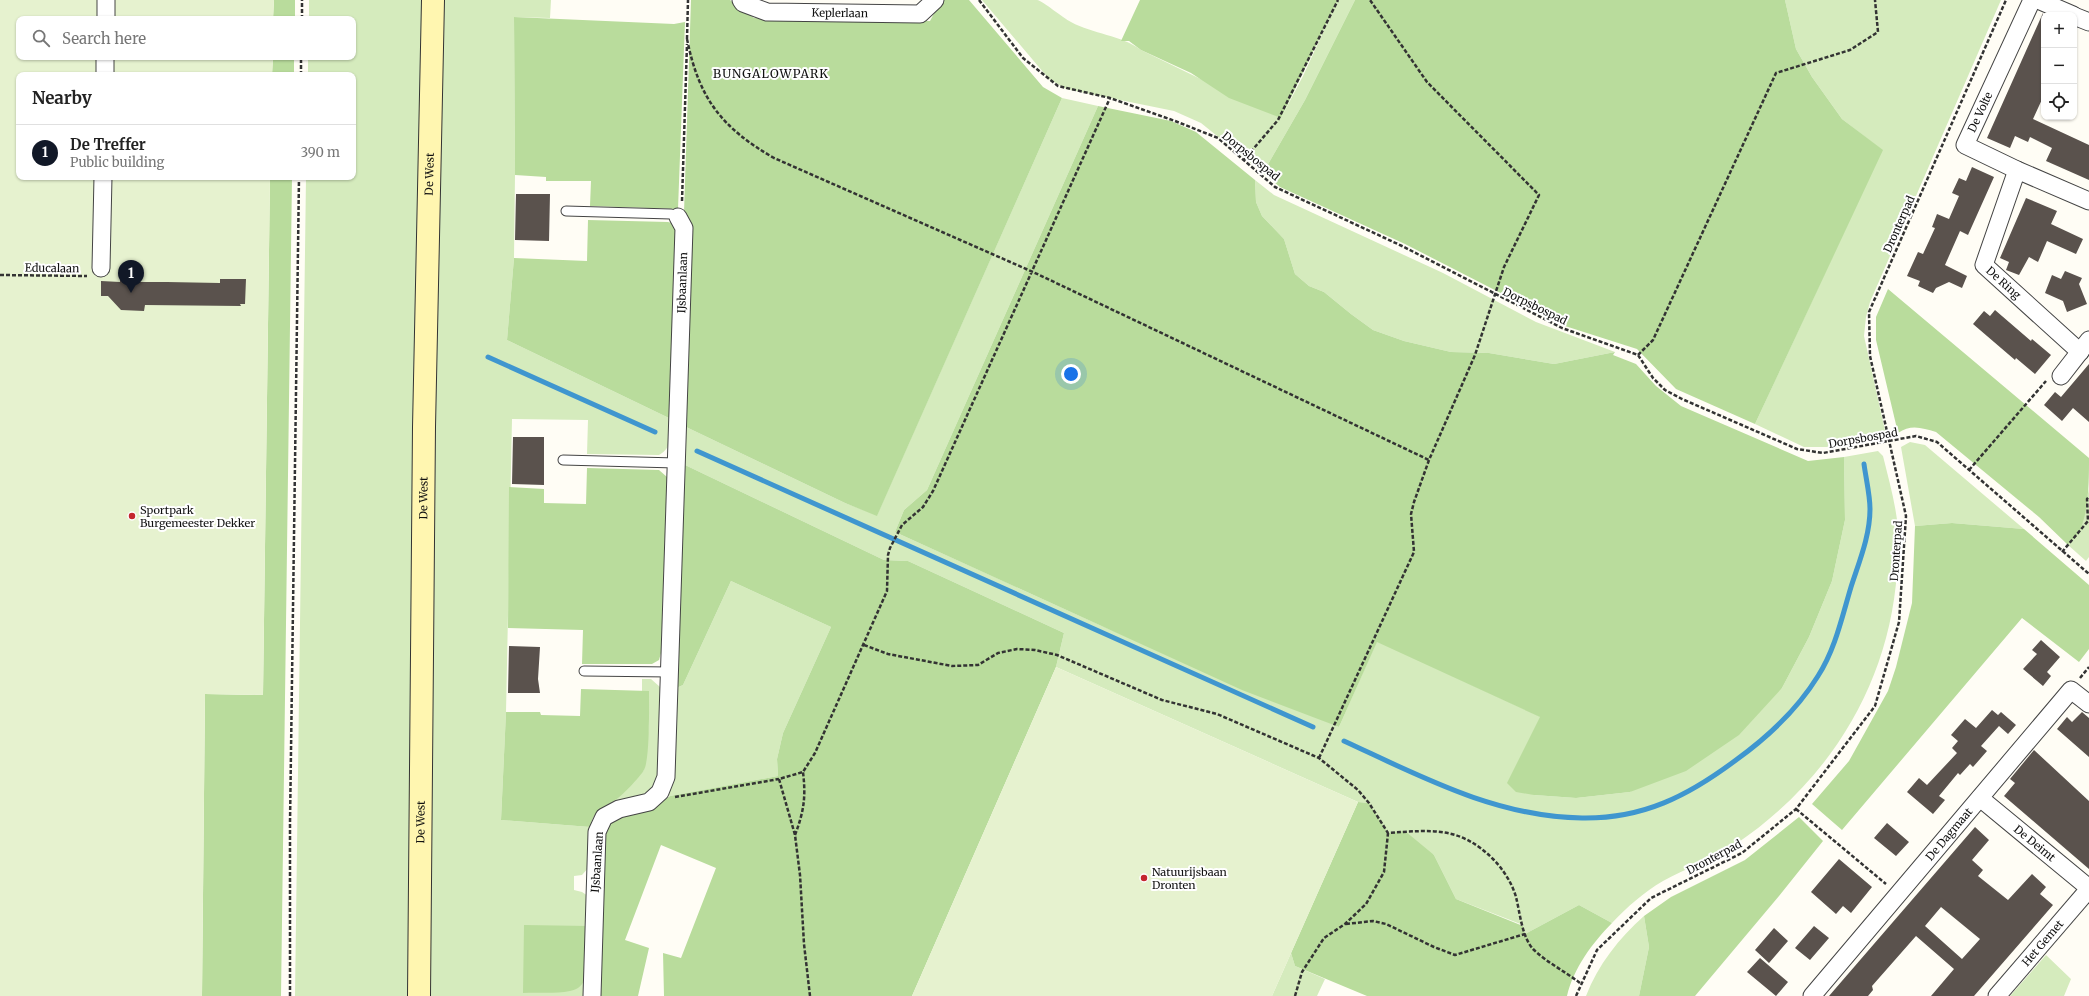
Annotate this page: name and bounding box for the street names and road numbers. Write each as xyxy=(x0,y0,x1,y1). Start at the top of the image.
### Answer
street label: Keplerlaan xyxy=(811,6,869,20)
street label: De Volte xyxy=(1965,89,1996,134)
street label: Dorpsbospad xyxy=(1219,129,1283,184)
street label: De West xyxy=(422,152,437,196)
street label: Dronterpad xyxy=(1880,193,1918,255)
street label: IJsbaanlaan xyxy=(674,251,690,314)
street label: Educalaan xyxy=(25,261,80,275)
street label: De Ring xyxy=(1983,263,2024,302)
street label: Dorpsbospad xyxy=(1500,284,1570,328)
street label: Dorpsbospad xyxy=(1827,425,1899,451)
street label: De West xyxy=(416,476,431,520)
street label: Dronterpad xyxy=(1887,520,1905,582)
street label: De West xyxy=(413,800,428,844)
street label: De Dagmaat xyxy=(1923,804,1976,864)
street label: De Deimt xyxy=(2011,822,2059,865)
street label: IJsbaanlaan xyxy=(588,830,606,893)
street label: Dronterpad xyxy=(1684,836,1744,877)
street label: Het Gemet xyxy=(2019,916,2067,969)

